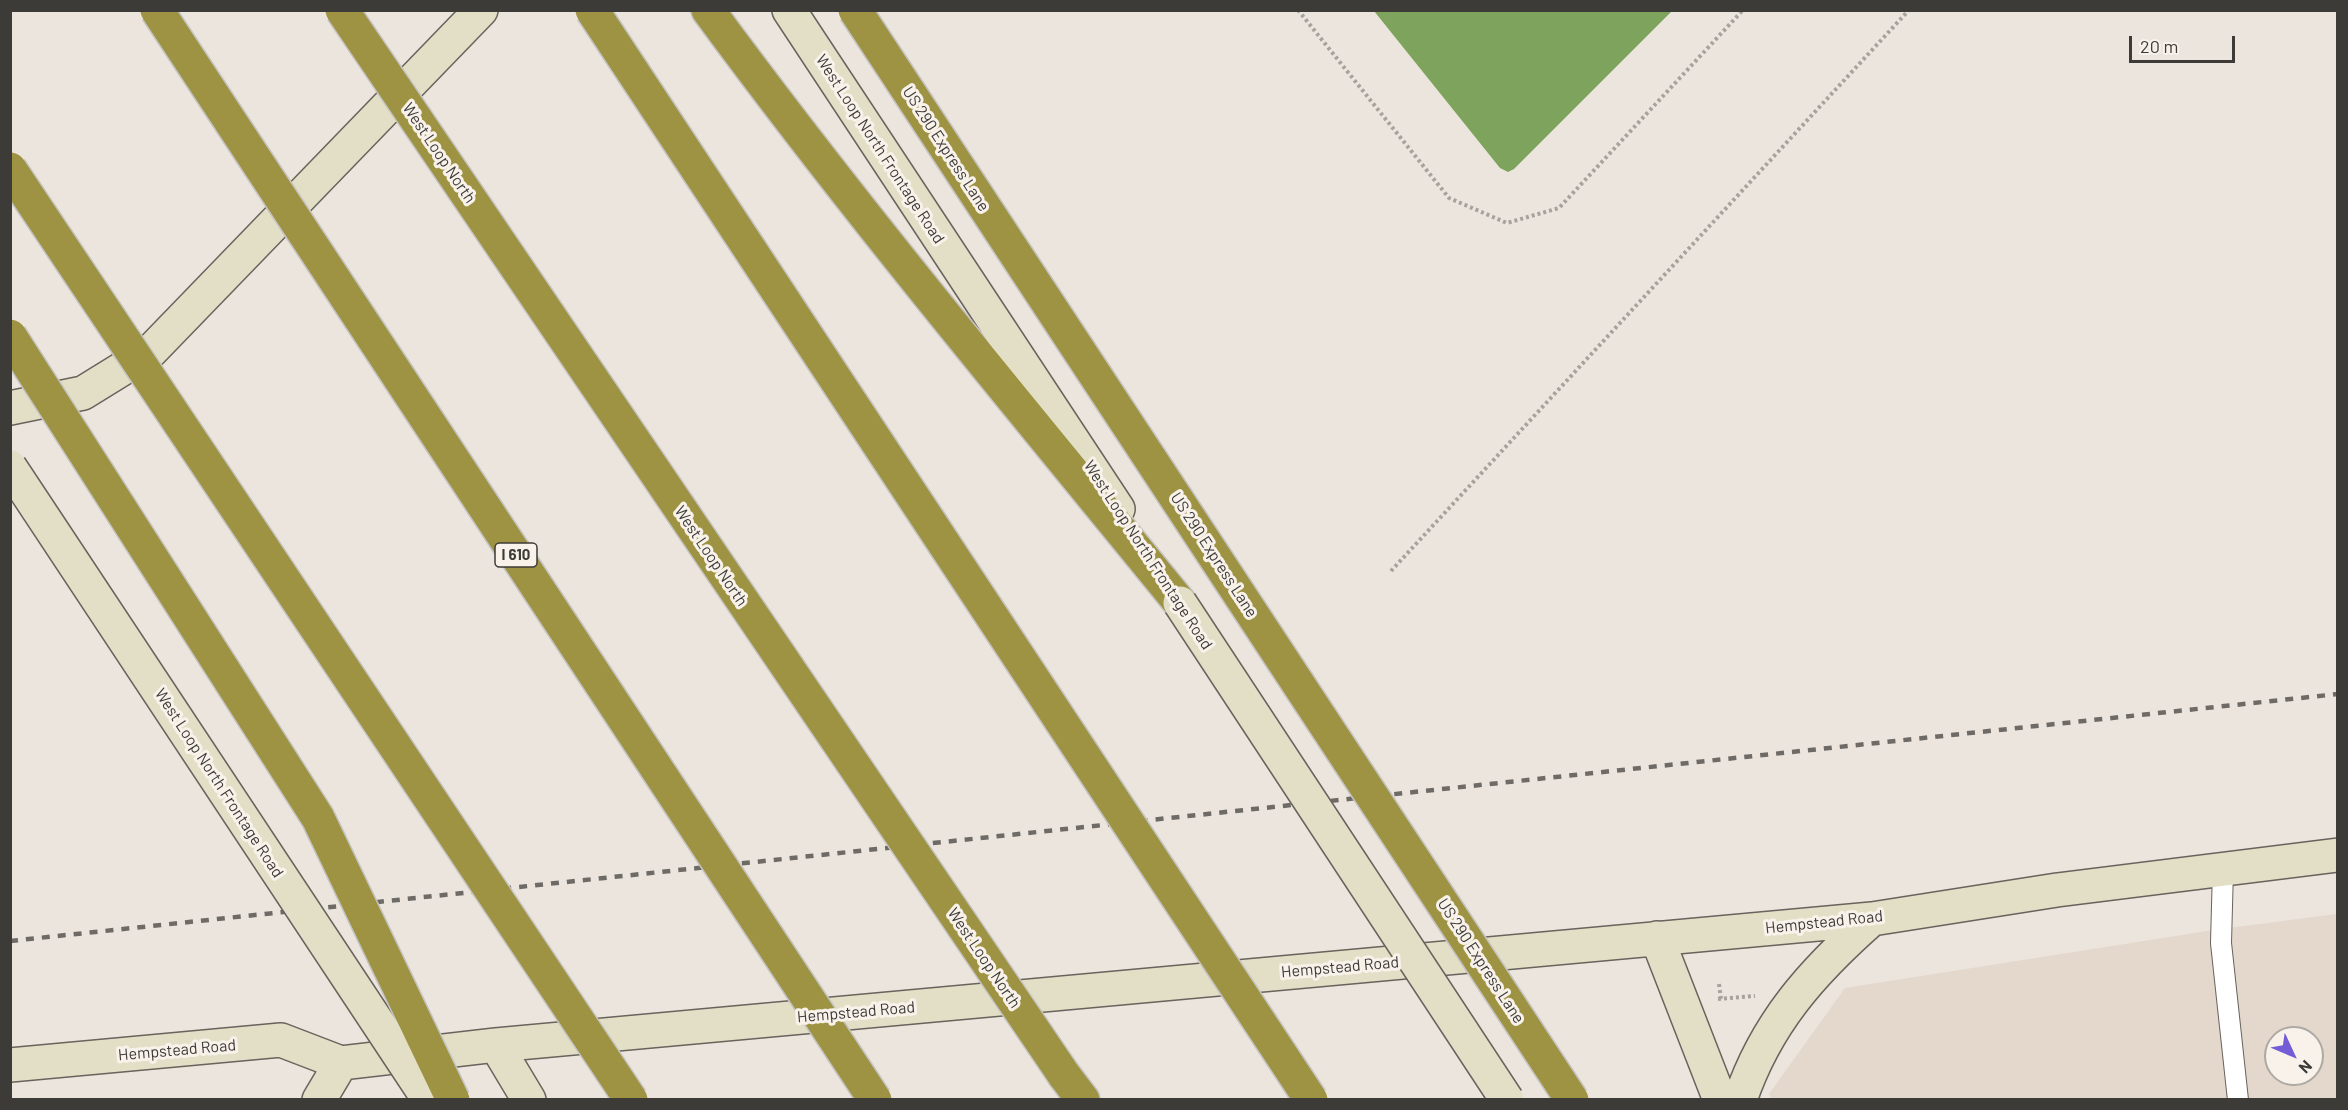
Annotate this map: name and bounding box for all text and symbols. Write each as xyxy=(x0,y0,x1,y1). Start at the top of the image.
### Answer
scale bar xyxy=(2132,24,2238,62)
text: 20 m xyxy=(2140,35,2178,57)
street label: West Loop North Frontage Road xyxy=(812,51,948,247)
street label: US 290 Express Lane xyxy=(898,83,994,215)
street label: West Loop North xyxy=(398,99,480,207)
street label: West Loop North Frontage Road xyxy=(1080,457,1216,653)
street label: US 290 Express Lane xyxy=(1166,489,1262,621)
street label: West Loop North xyxy=(670,502,752,610)
road number: I 610 xyxy=(495,543,537,567)
street label: West Loop North Frontage Road xyxy=(151,685,287,881)
street label: US 290 Express Lane xyxy=(1433,895,1529,1027)
street label: West Loop North xyxy=(943,904,1025,1012)
street label: Hempstead Road xyxy=(1764,906,1884,938)
street label: Hempstead Road xyxy=(1280,952,1400,982)
street label: Hempstead Road xyxy=(796,997,916,1027)
north arrow xyxy=(2264,1026,2324,1086)
street label: Hempstead Road xyxy=(117,1035,237,1065)
text: N xyxy=(2295,1057,2316,1078)

